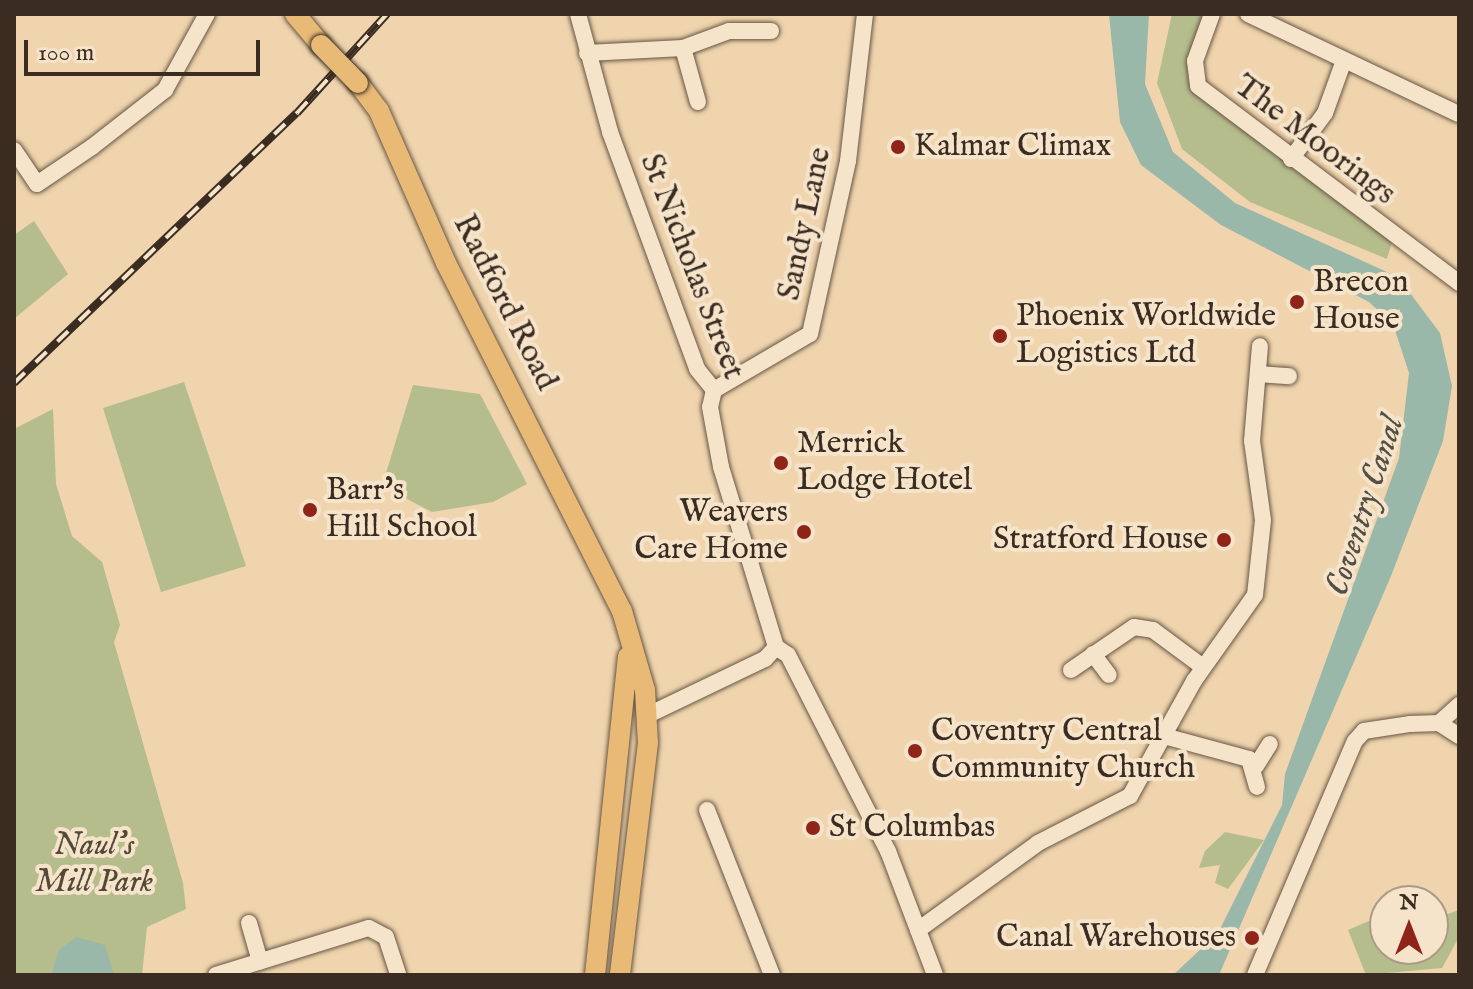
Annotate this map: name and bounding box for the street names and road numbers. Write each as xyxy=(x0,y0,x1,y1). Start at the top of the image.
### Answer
street label: The Moorings xyxy=(1226,68,1402,214)
street label: Sandy Lane xyxy=(771,144,841,304)
street label: St Nicholas Street xyxy=(630,149,752,385)
street label: Radford Road xyxy=(443,209,565,397)

